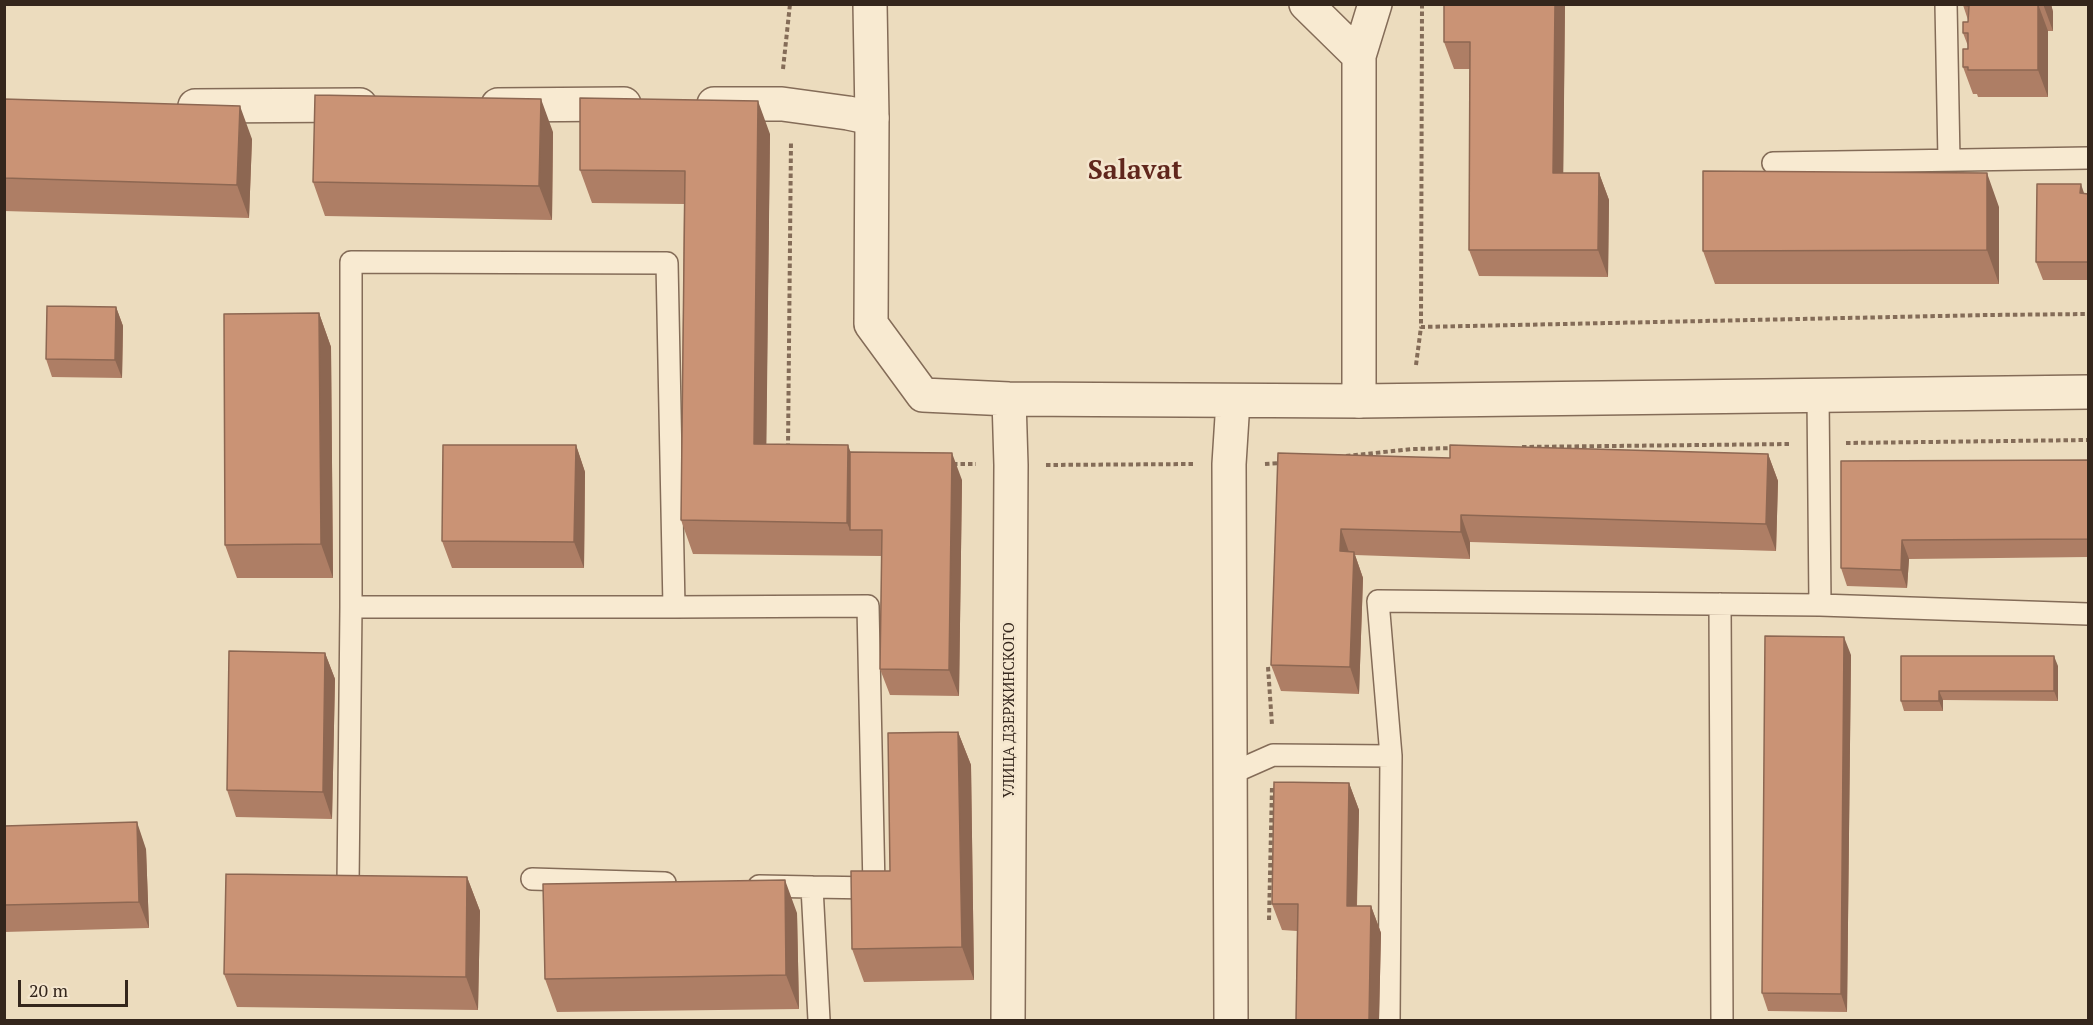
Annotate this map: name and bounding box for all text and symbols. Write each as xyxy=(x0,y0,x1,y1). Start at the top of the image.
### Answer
district label: Salavat xyxy=(1088,155,1182,187)
street label: УЛИЦА ДЗЕРЖИНСКОГО xyxy=(1001,622,1019,798)
scale bar xyxy=(21,968,130,1006)
text: 20 m xyxy=(29,978,68,1002)

